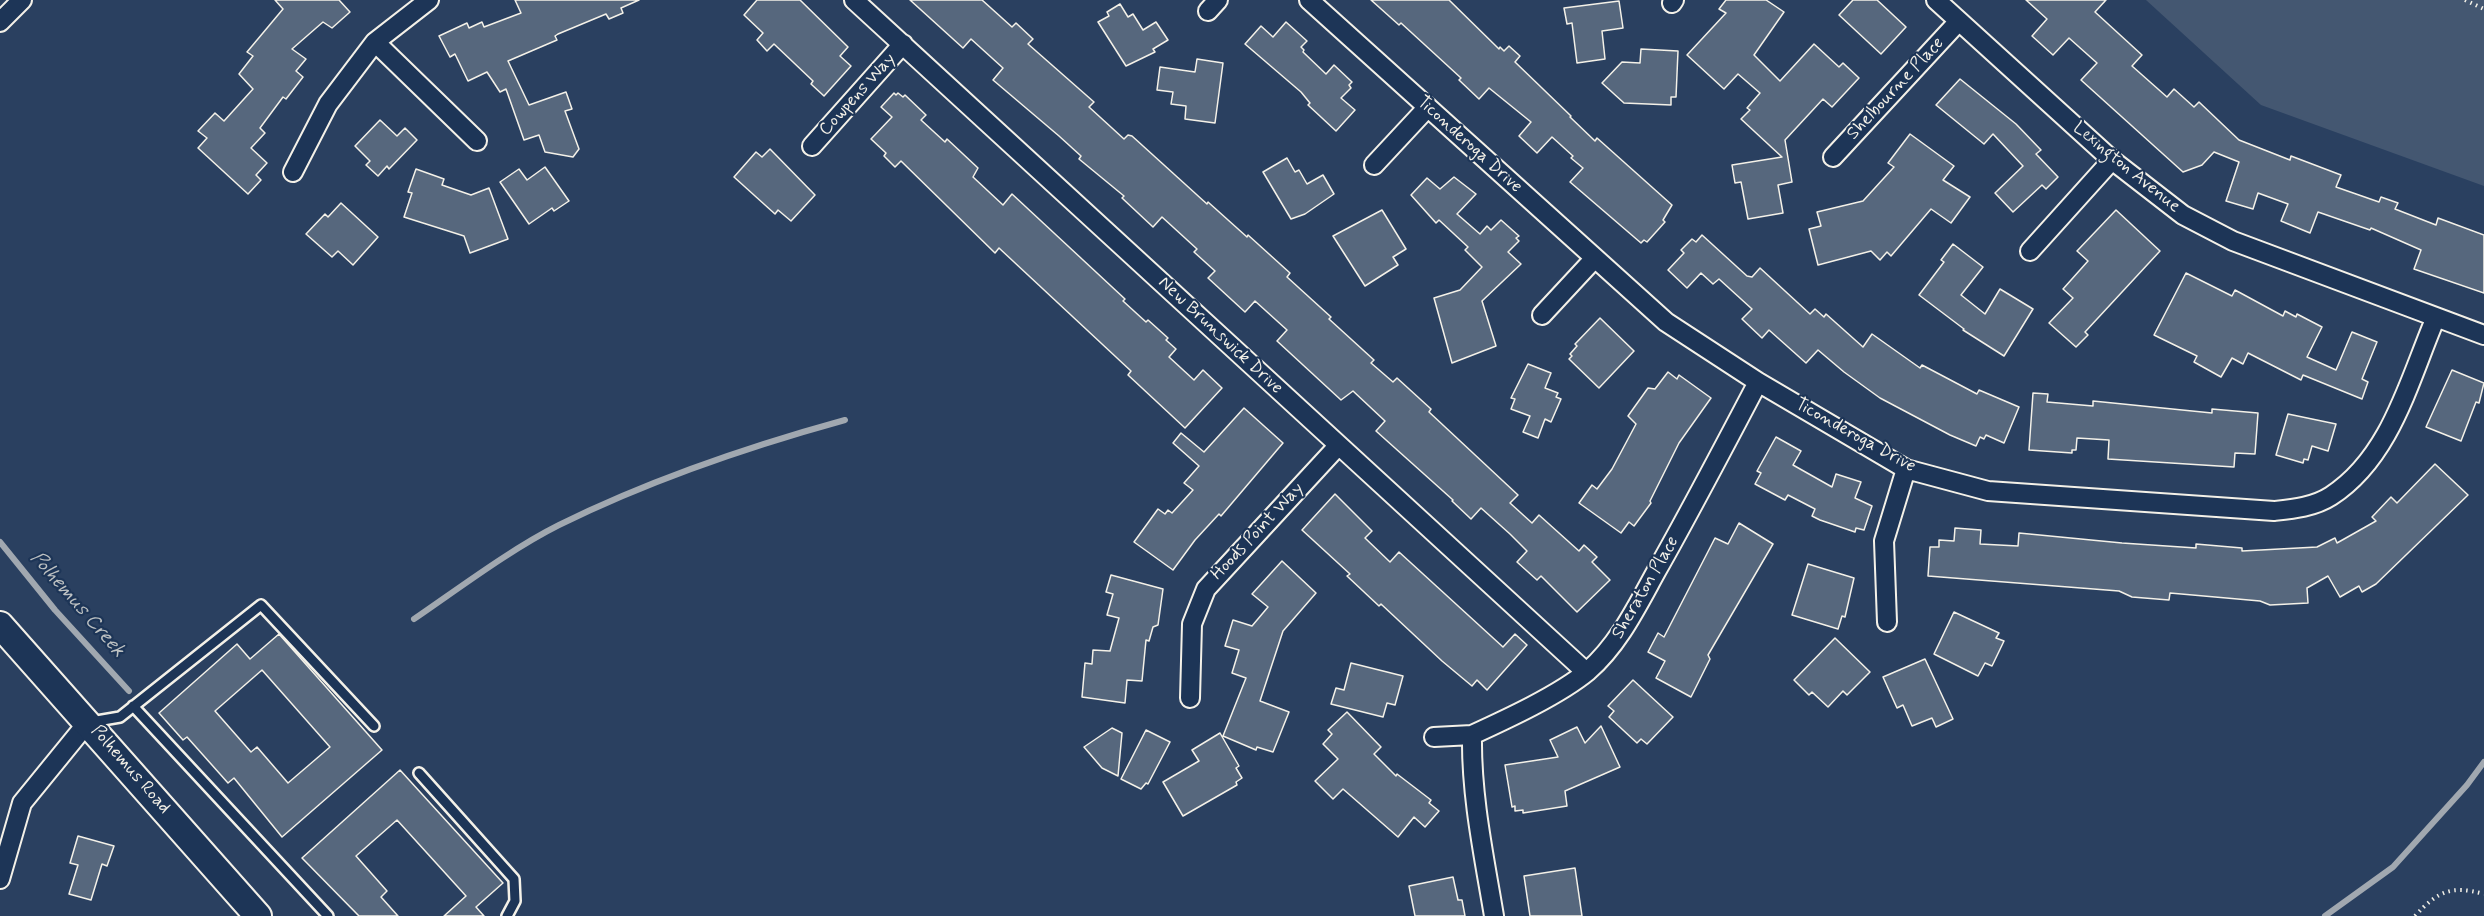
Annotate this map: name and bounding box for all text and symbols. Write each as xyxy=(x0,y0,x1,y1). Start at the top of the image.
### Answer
street label: Shelbourne Place xyxy=(1843,33,1949,145)
street label: Cowpens Way xyxy=(815,49,901,141)
street label: Ticonderoga Drive xyxy=(1412,92,1526,198)
street label: Lexington Avenue xyxy=(2068,118,2184,218)
street label: New Brunswick Drive xyxy=(1153,273,1287,399)
street label: Ticonderoga Drive xyxy=(1791,394,1919,478)
street label: Hoods Point Way xyxy=(1207,479,1309,585)
street label: Sheraton Place xyxy=(1608,533,1684,643)
water label: Polhemus Creek xyxy=(24,547,130,663)
street label: Polhemus Road xyxy=(86,721,174,819)

